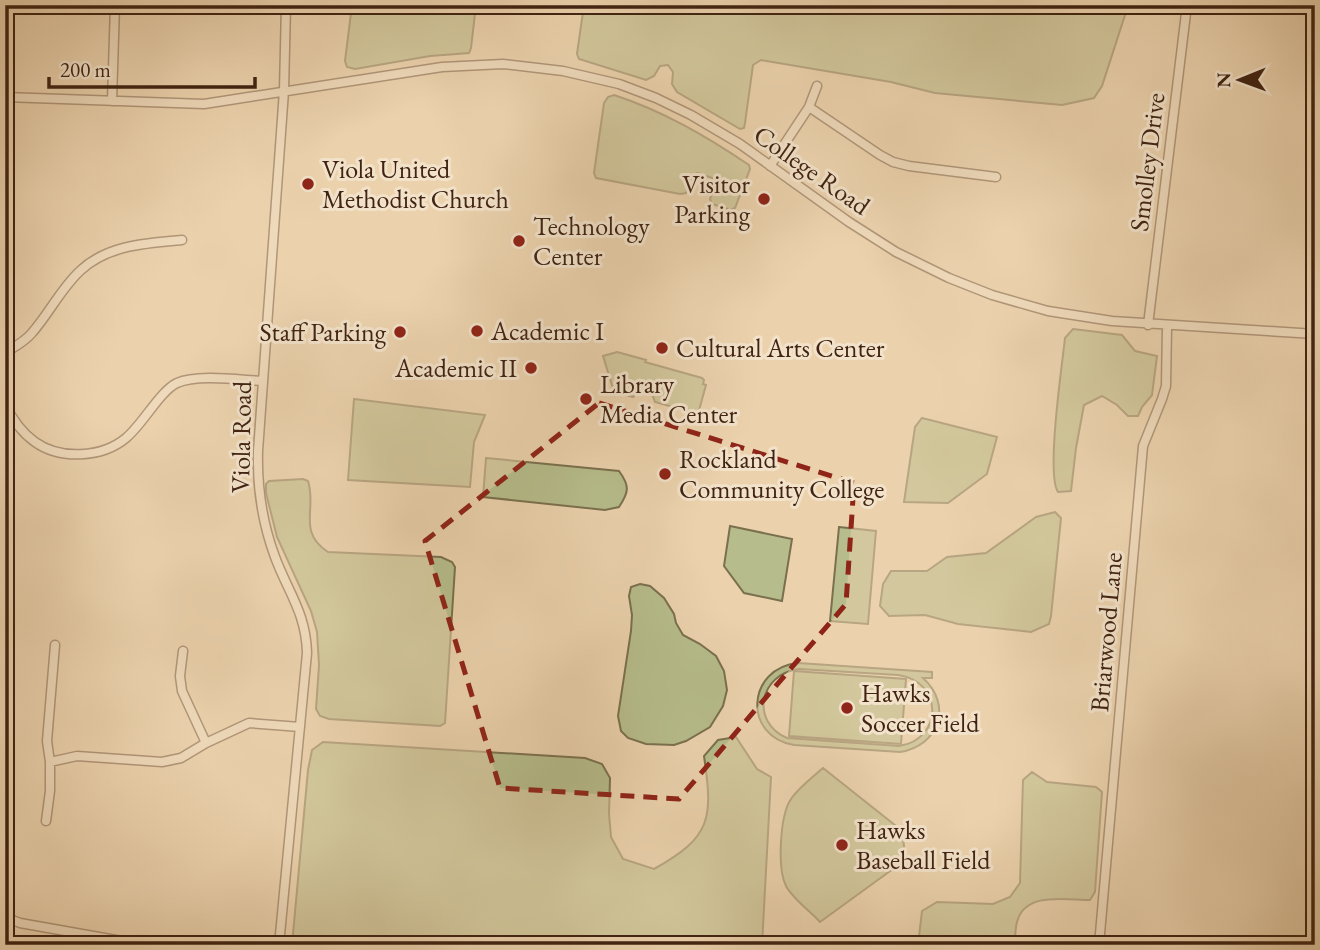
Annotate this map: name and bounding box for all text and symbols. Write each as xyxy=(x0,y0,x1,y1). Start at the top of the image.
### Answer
scale bar xyxy=(49,46,256,90)
north arrow xyxy=(1204,46,1274,116)
text: 200 m xyxy=(60,56,111,83)
text: N xyxy=(1211,72,1236,88)
street label: Smolley Drive xyxy=(1122,91,1172,233)
street label: College Road xyxy=(747,117,878,223)
place label: Viola United Methodist Church xyxy=(322,152,509,216)
place label: Visitor Parking xyxy=(674,167,751,231)
marker: Viola United Methodist Church xyxy=(300,176,316,192)
marker: Visitor Parking xyxy=(756,191,772,207)
place label: Technology Center xyxy=(533,209,650,273)
marker: Technology Center xyxy=(511,233,527,249)
place label: Academic I xyxy=(490,314,604,348)
place label: Staff Parking xyxy=(260,315,387,349)
marker: Academic I xyxy=(469,323,485,339)
marker: Staff Parking xyxy=(392,324,408,340)
place label: Cultural Arts Center xyxy=(676,331,885,365)
marker: Cultural Arts Center xyxy=(654,340,670,356)
place label: Academic II xyxy=(394,351,517,385)
marker: Academic II xyxy=(523,360,539,376)
place label: Library Media Center xyxy=(600,367,738,431)
street label: Viola Road xyxy=(223,380,259,493)
marker: Library Media Center xyxy=(578,391,594,407)
place label: Rockland Community College xyxy=(679,442,884,506)
marker: Rockland Community College xyxy=(657,466,673,482)
street label: Briarwood Lane xyxy=(1082,551,1130,713)
place label: Hawks Soccer Field xyxy=(861,676,980,740)
marker: Hawks Soccer Field xyxy=(839,700,855,716)
place label: Hawks Baseball Field xyxy=(856,813,991,877)
marker: Hawks Baseball Field xyxy=(834,837,850,853)

